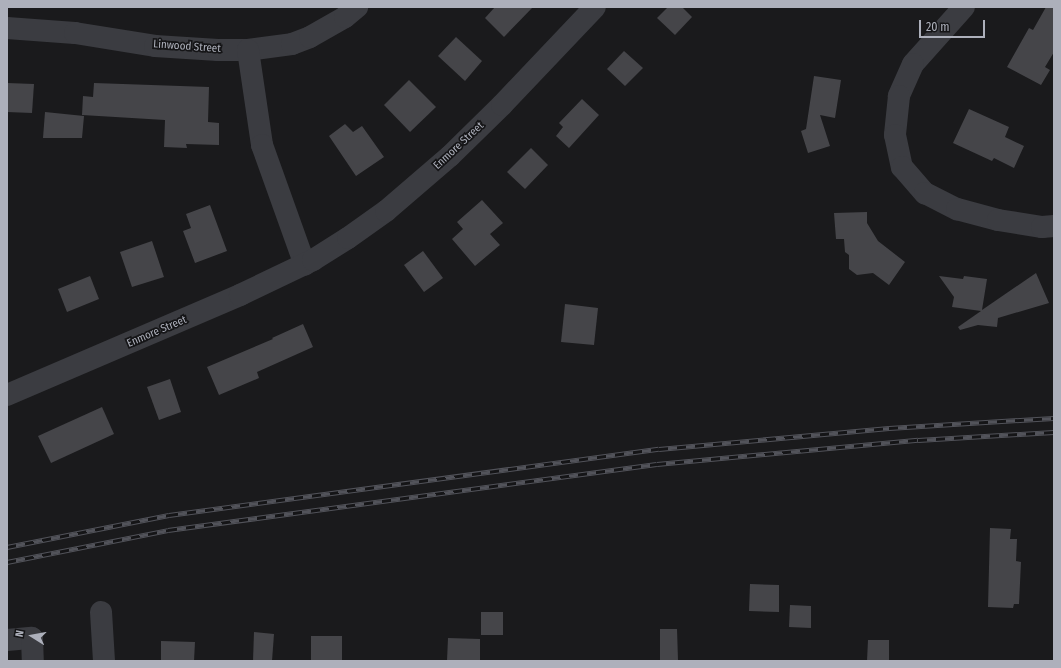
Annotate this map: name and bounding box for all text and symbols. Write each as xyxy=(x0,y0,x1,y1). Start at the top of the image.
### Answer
scale bar xyxy=(921,12,987,38)
text: 20 m xyxy=(926,20,950,34)
street label: Linwood Street xyxy=(153,38,221,56)
street label: Enmore Street xyxy=(431,119,487,173)
street label: Enmore Street xyxy=(125,313,189,351)
north arrow xyxy=(12,616,52,656)
text: N xyxy=(13,629,27,638)

